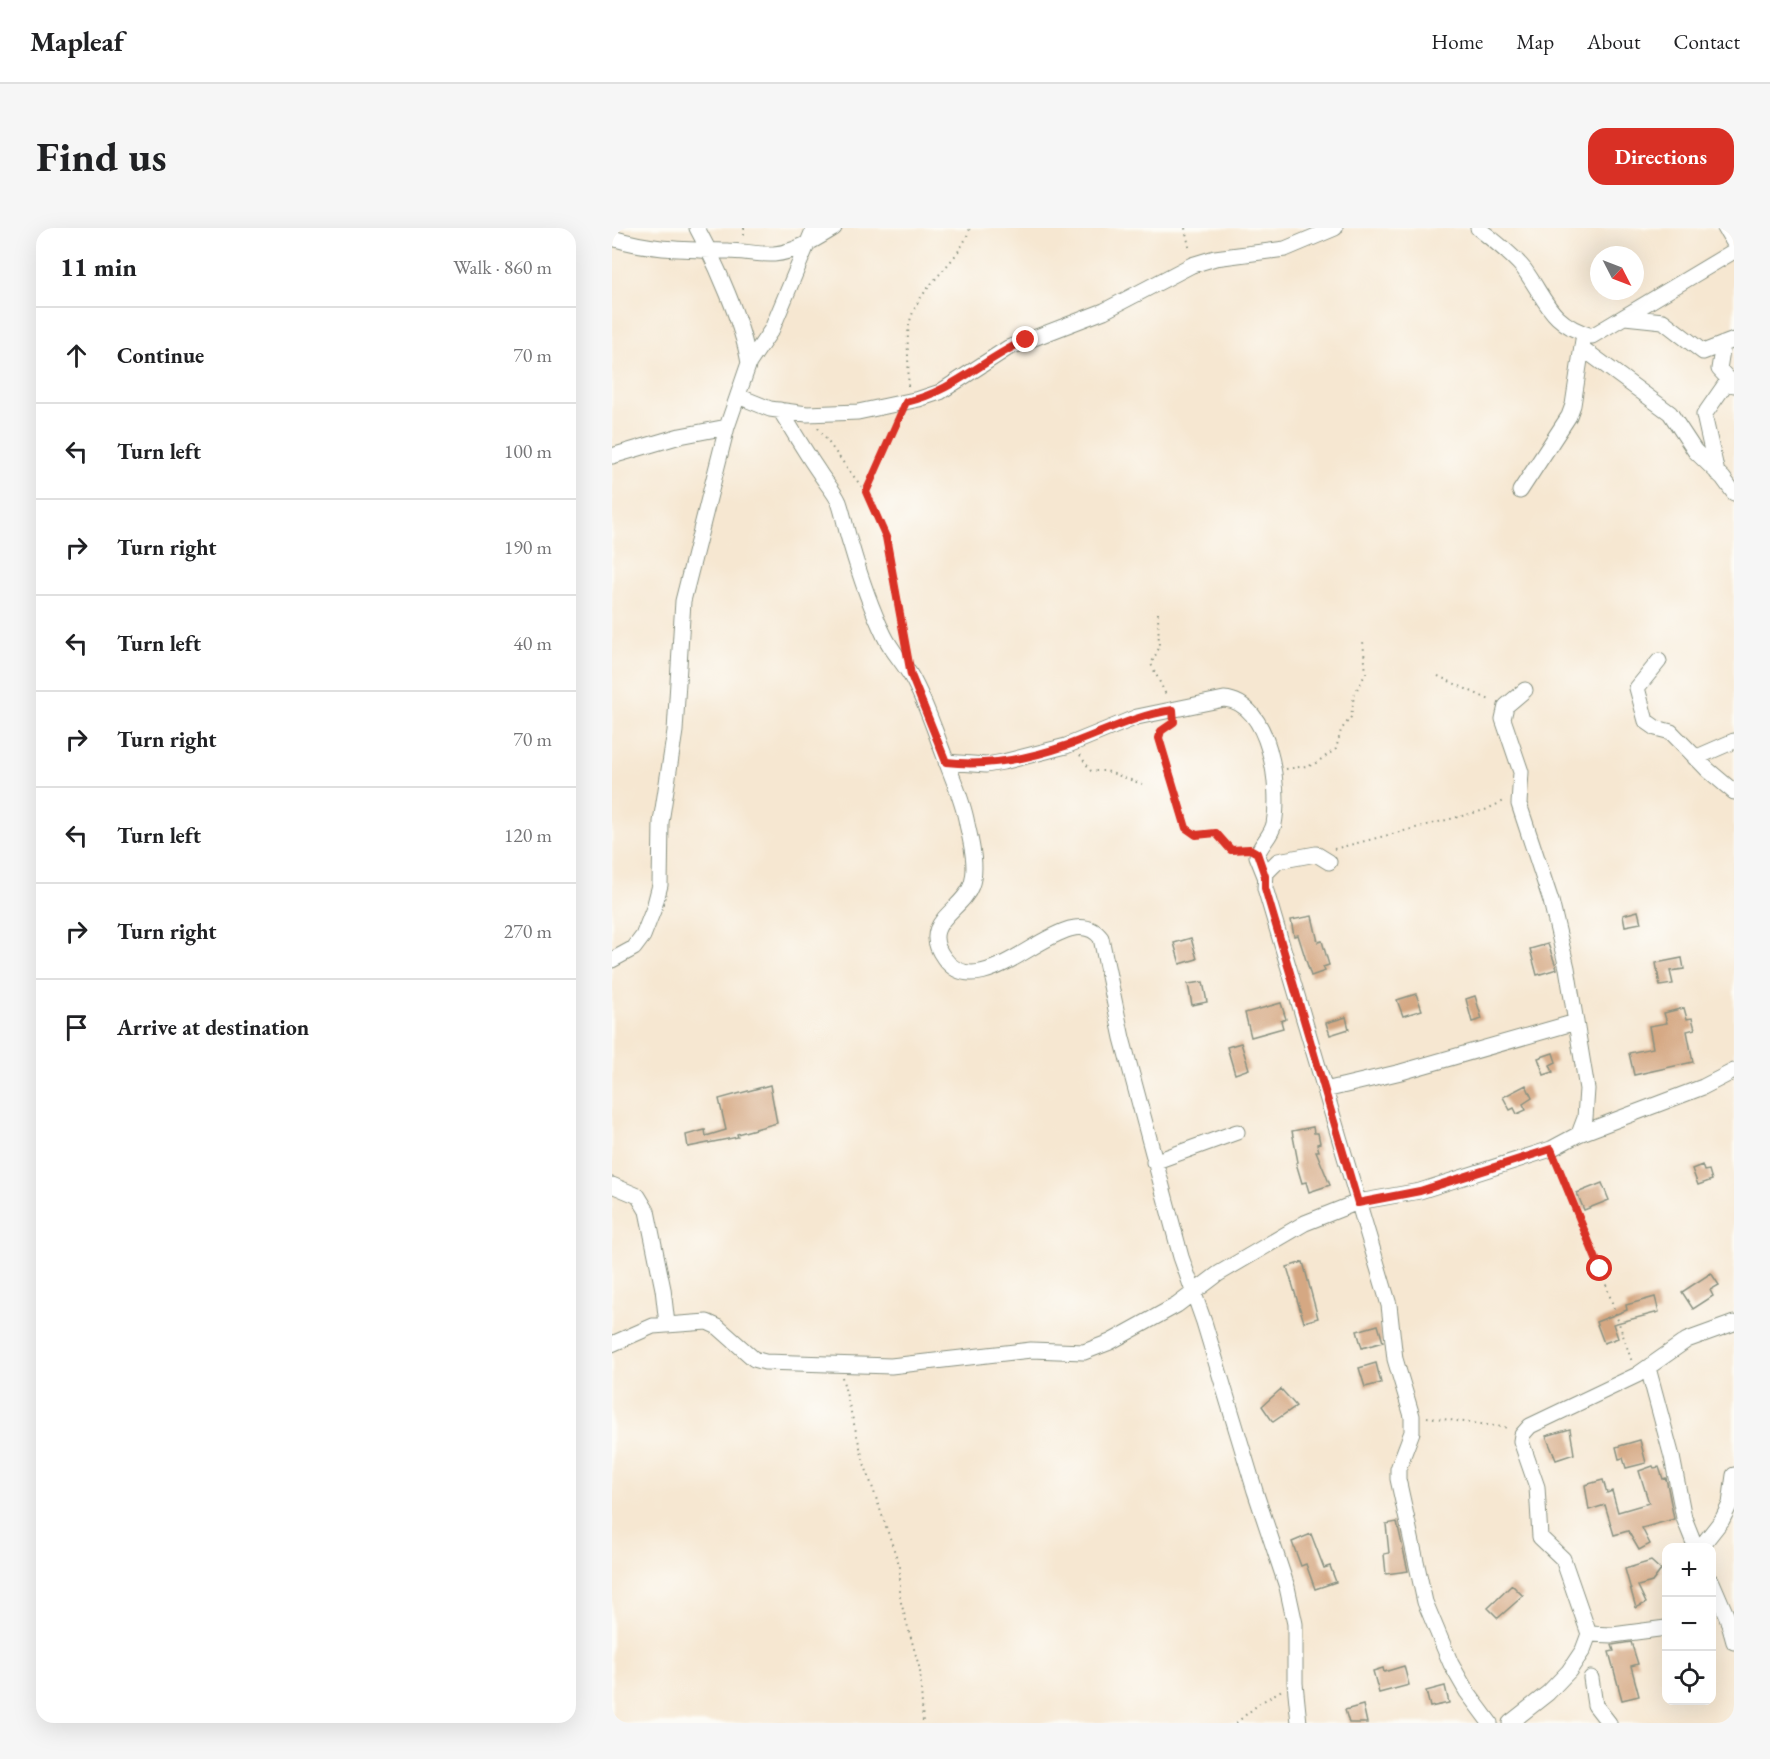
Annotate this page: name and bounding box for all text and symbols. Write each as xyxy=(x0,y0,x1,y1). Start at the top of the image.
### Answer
text: Mapleaf xyxy=(30,23,124,59)
text: Home xyxy=(1431,28,1483,55)
text: Map xyxy=(1516,28,1554,55)
text: About xyxy=(1587,28,1640,55)
text: Contact xyxy=(1673,28,1740,55)
button: Directions xyxy=(1588,128,1734,185)
text: Find us xyxy=(36,129,167,184)
north arrow xyxy=(1590,246,1644,300)
text: 11 min xyxy=(60,250,137,284)
text: Walk · 860 m xyxy=(453,254,552,280)
route end xyxy=(1012,326,1038,352)
icon: ahead xyxy=(60,339,93,372)
text: Continue xyxy=(117,341,204,370)
text: 70 m xyxy=(513,342,552,368)
icon: left xyxy=(60,435,93,468)
text: Turn left xyxy=(117,437,201,466)
text: 100 m xyxy=(504,438,552,464)
icon: right xyxy=(60,531,93,564)
text: Turn right xyxy=(117,533,216,562)
text: 190 m xyxy=(504,534,552,560)
icon: left xyxy=(60,627,93,660)
text: Turn left xyxy=(117,629,201,658)
text: 40 m xyxy=(513,630,552,656)
icon: right xyxy=(60,723,93,756)
text: Turn right xyxy=(117,725,216,754)
text: 70 m xyxy=(513,726,552,752)
icon: left xyxy=(60,819,93,852)
text: Turn left xyxy=(117,821,201,850)
text: 120 m xyxy=(504,822,552,848)
icon: right xyxy=(60,915,93,948)
text: Turn right xyxy=(117,917,216,946)
text: 270 m xyxy=(504,918,552,944)
icon: arrive xyxy=(60,1011,93,1044)
text: Arrive at destination xyxy=(117,1013,309,1042)
route start xyxy=(1586,1255,1612,1281)
map controls xyxy=(1662,1543,1716,1705)
button: + xyxy=(1662,1543,1716,1597)
button: − xyxy=(1662,1597,1716,1651)
button: locate xyxy=(1662,1651,1716,1705)

